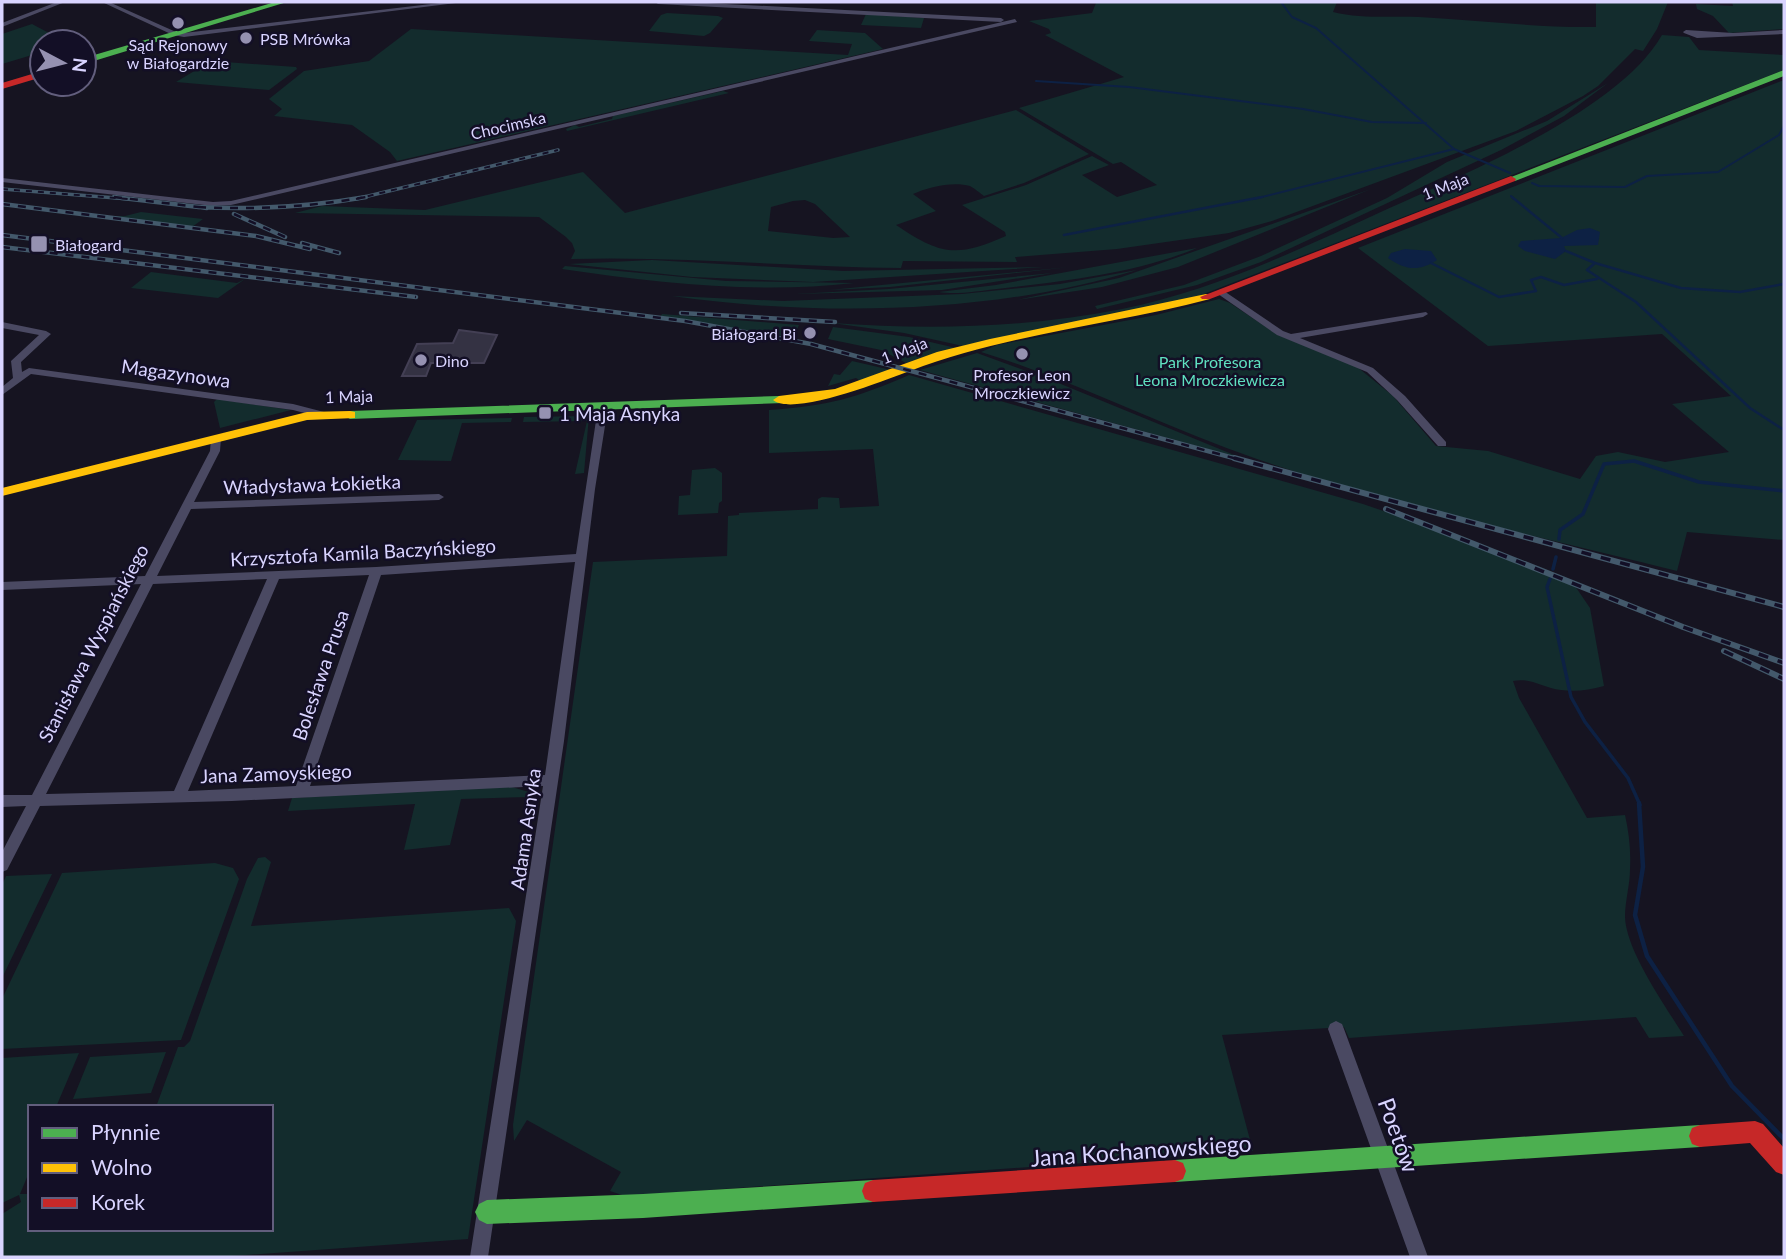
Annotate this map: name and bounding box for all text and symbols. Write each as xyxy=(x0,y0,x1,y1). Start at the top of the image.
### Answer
marker: Sąd Rejonowy w Białogardzie xyxy=(170,15,186,31)
north arrow xyxy=(28,28,98,98)
place label: PSB Mrówka xyxy=(260,29,351,48)
marker: PSB Mrówka xyxy=(238,30,254,46)
place label: Sąd Rejonowy w Białogardzie xyxy=(127,35,229,72)
text: N xyxy=(68,56,93,74)
street label: Chocimska xyxy=(469,107,547,143)
street label: 1 Maja xyxy=(1419,169,1471,203)
marker: Białogard xyxy=(29,234,49,254)
place label: Białogard xyxy=(55,235,122,254)
place label: Białogard Bi xyxy=(711,324,796,343)
marker: Białogard Bi xyxy=(802,325,818,341)
street label: 1 Maja xyxy=(878,333,930,367)
marker: Profesor Leon Mroczkiewicz xyxy=(1014,346,1030,362)
place label: Dino xyxy=(435,351,469,370)
marker: Dino xyxy=(413,352,429,368)
park label: Park Profesora Leona Mroczkiewicza xyxy=(1135,352,1285,389)
street label: Magazynowa xyxy=(120,354,232,392)
place label: Profesor Leon Mroczkiewicz xyxy=(973,365,1071,402)
street label: 1 Maja xyxy=(325,386,373,406)
place label: 1 Maja Asnyka xyxy=(559,402,680,425)
marker: 1 Maja Asnyka xyxy=(537,405,553,421)
street label: Władysława Łokietka xyxy=(223,469,401,499)
street label: Krzysztofa Kamila Baczyńskiego xyxy=(229,534,497,570)
street label: Stanisława Wyspiańskiego xyxy=(33,540,153,746)
street label: Bolesława Prusa xyxy=(287,607,353,743)
street label: Jana Zamoyskiego xyxy=(200,759,352,787)
street label: Adama Asnyka xyxy=(505,767,545,891)
street label: Poetów xyxy=(1373,1094,1425,1176)
legend xyxy=(28,1105,273,1231)
text: Płynnie xyxy=(91,1119,160,1144)
street label: Jana Kochanowskiego xyxy=(1030,1128,1252,1172)
text: Wolno xyxy=(91,1154,152,1179)
text: Korek xyxy=(91,1189,145,1214)

